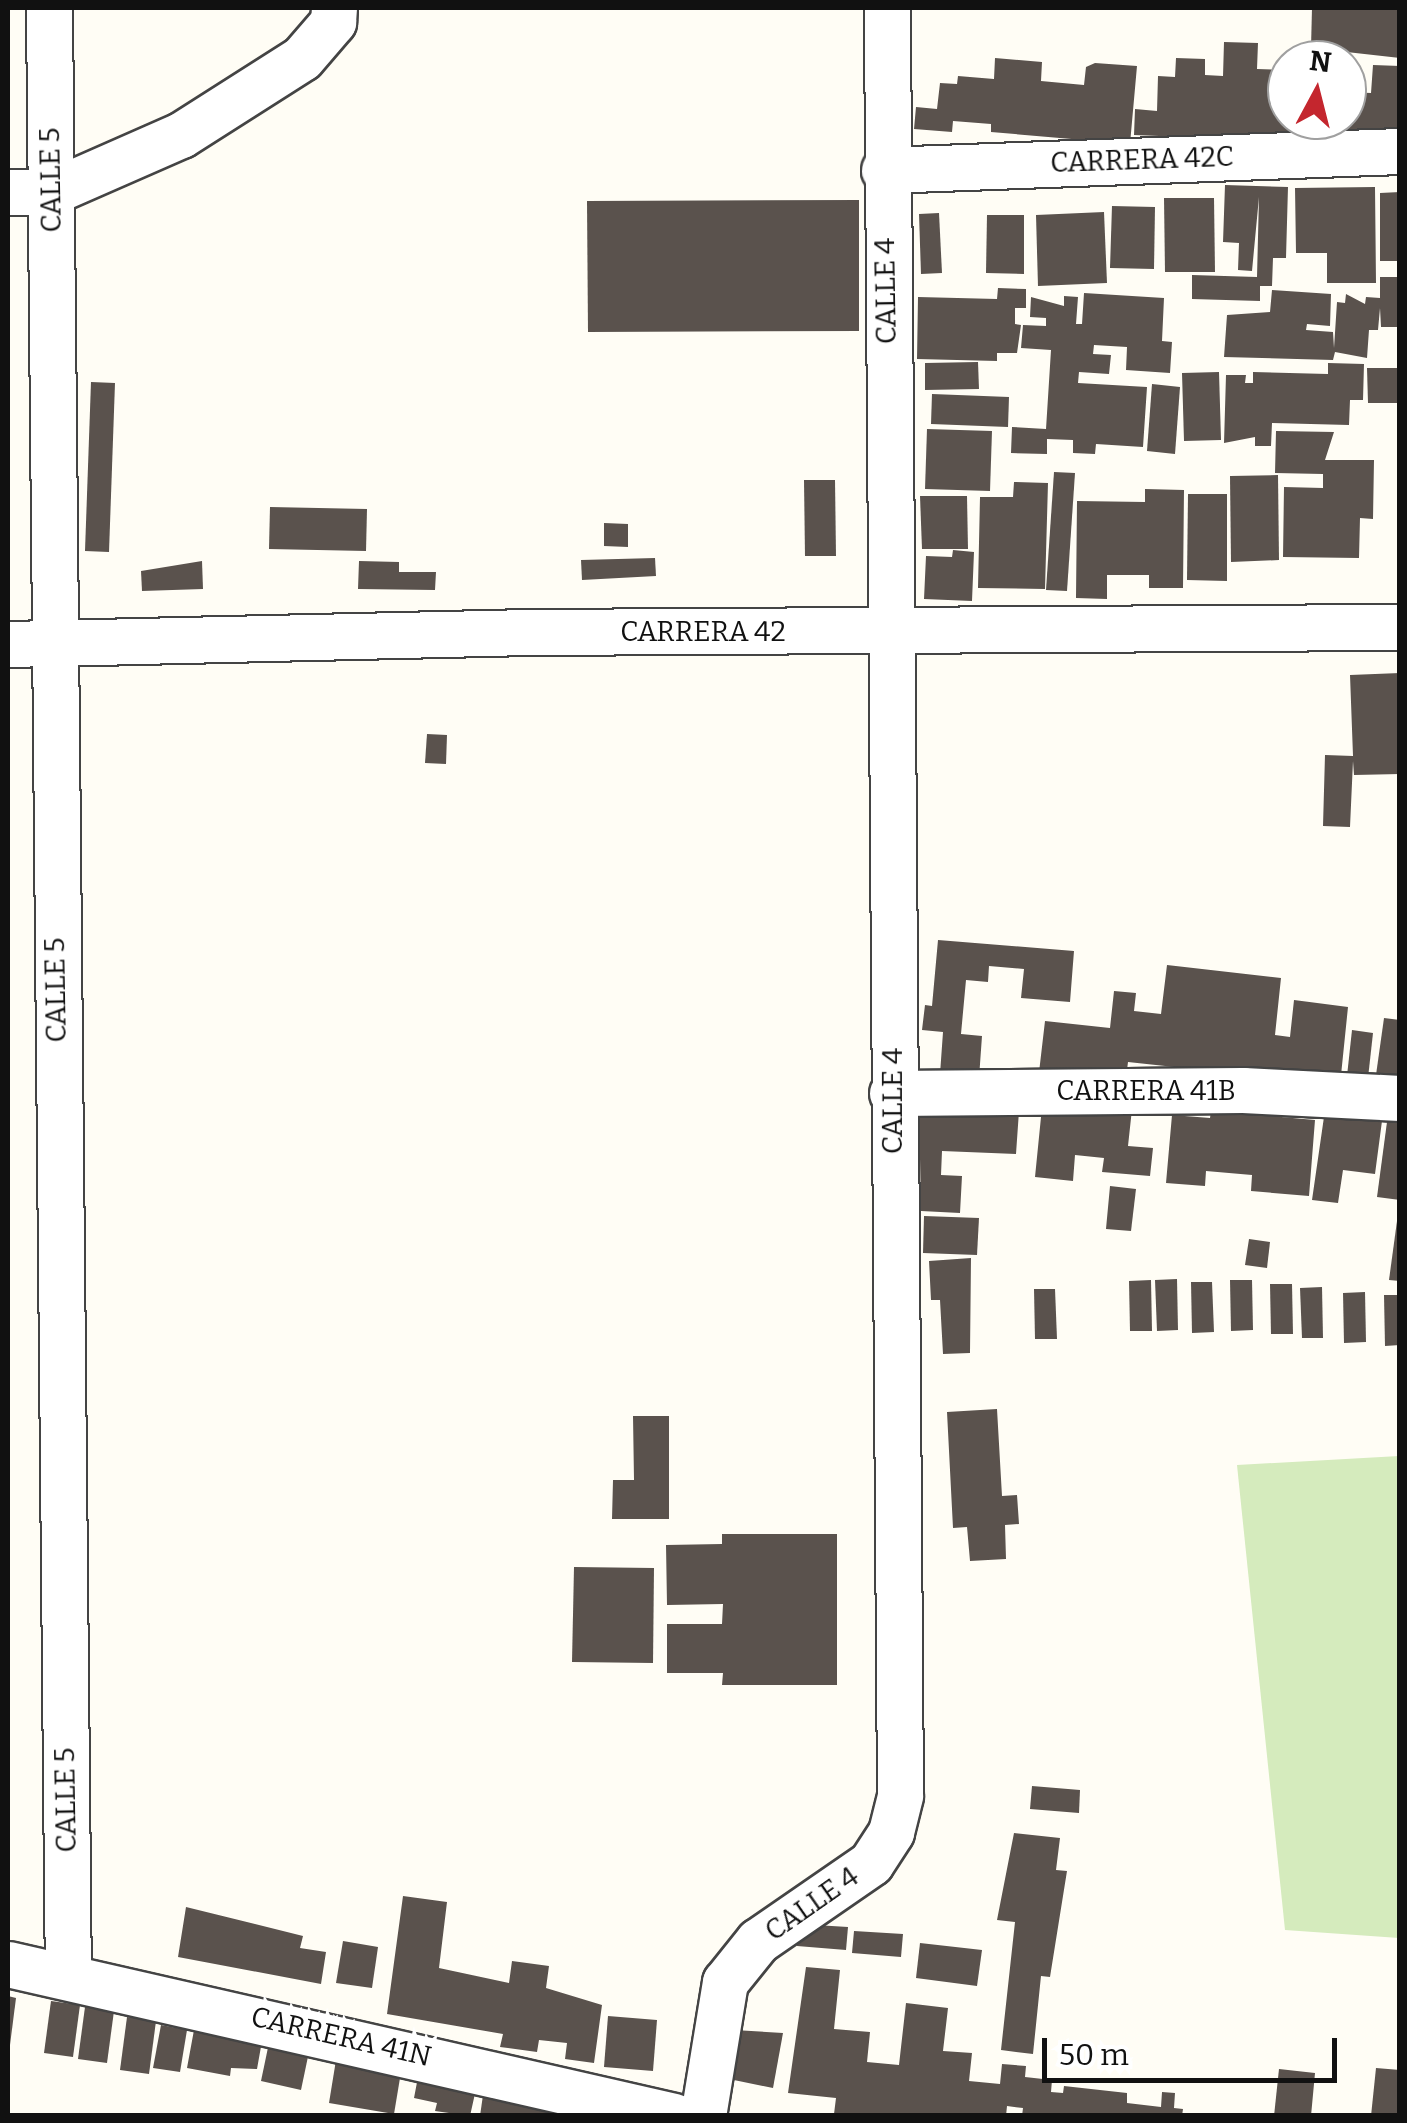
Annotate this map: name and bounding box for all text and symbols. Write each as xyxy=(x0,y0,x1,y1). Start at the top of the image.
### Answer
north arrow xyxy=(1267,40,1367,140)
text: N xyxy=(1308,44,1333,79)
street label: CALLE 5 xyxy=(33,127,69,233)
street label: CARRERA 42C xyxy=(1050,140,1234,180)
street label: CALLE 4 xyxy=(868,238,904,344)
street label: CARRERA 42 xyxy=(620,615,786,649)
street label: CALLE 5 xyxy=(38,937,74,1043)
street label: CALLE 4 xyxy=(876,1048,910,1154)
street label: CARRERA 41B xyxy=(1056,1074,1236,1108)
street label: CALLE 5 xyxy=(48,1747,84,1853)
street label: CALLE 4 xyxy=(759,1860,865,1948)
street label: CARRERA 41N xyxy=(248,2000,434,2074)
scale bar xyxy=(1047,2018,1342,2080)
text: 50 m xyxy=(1059,2037,1129,2073)

